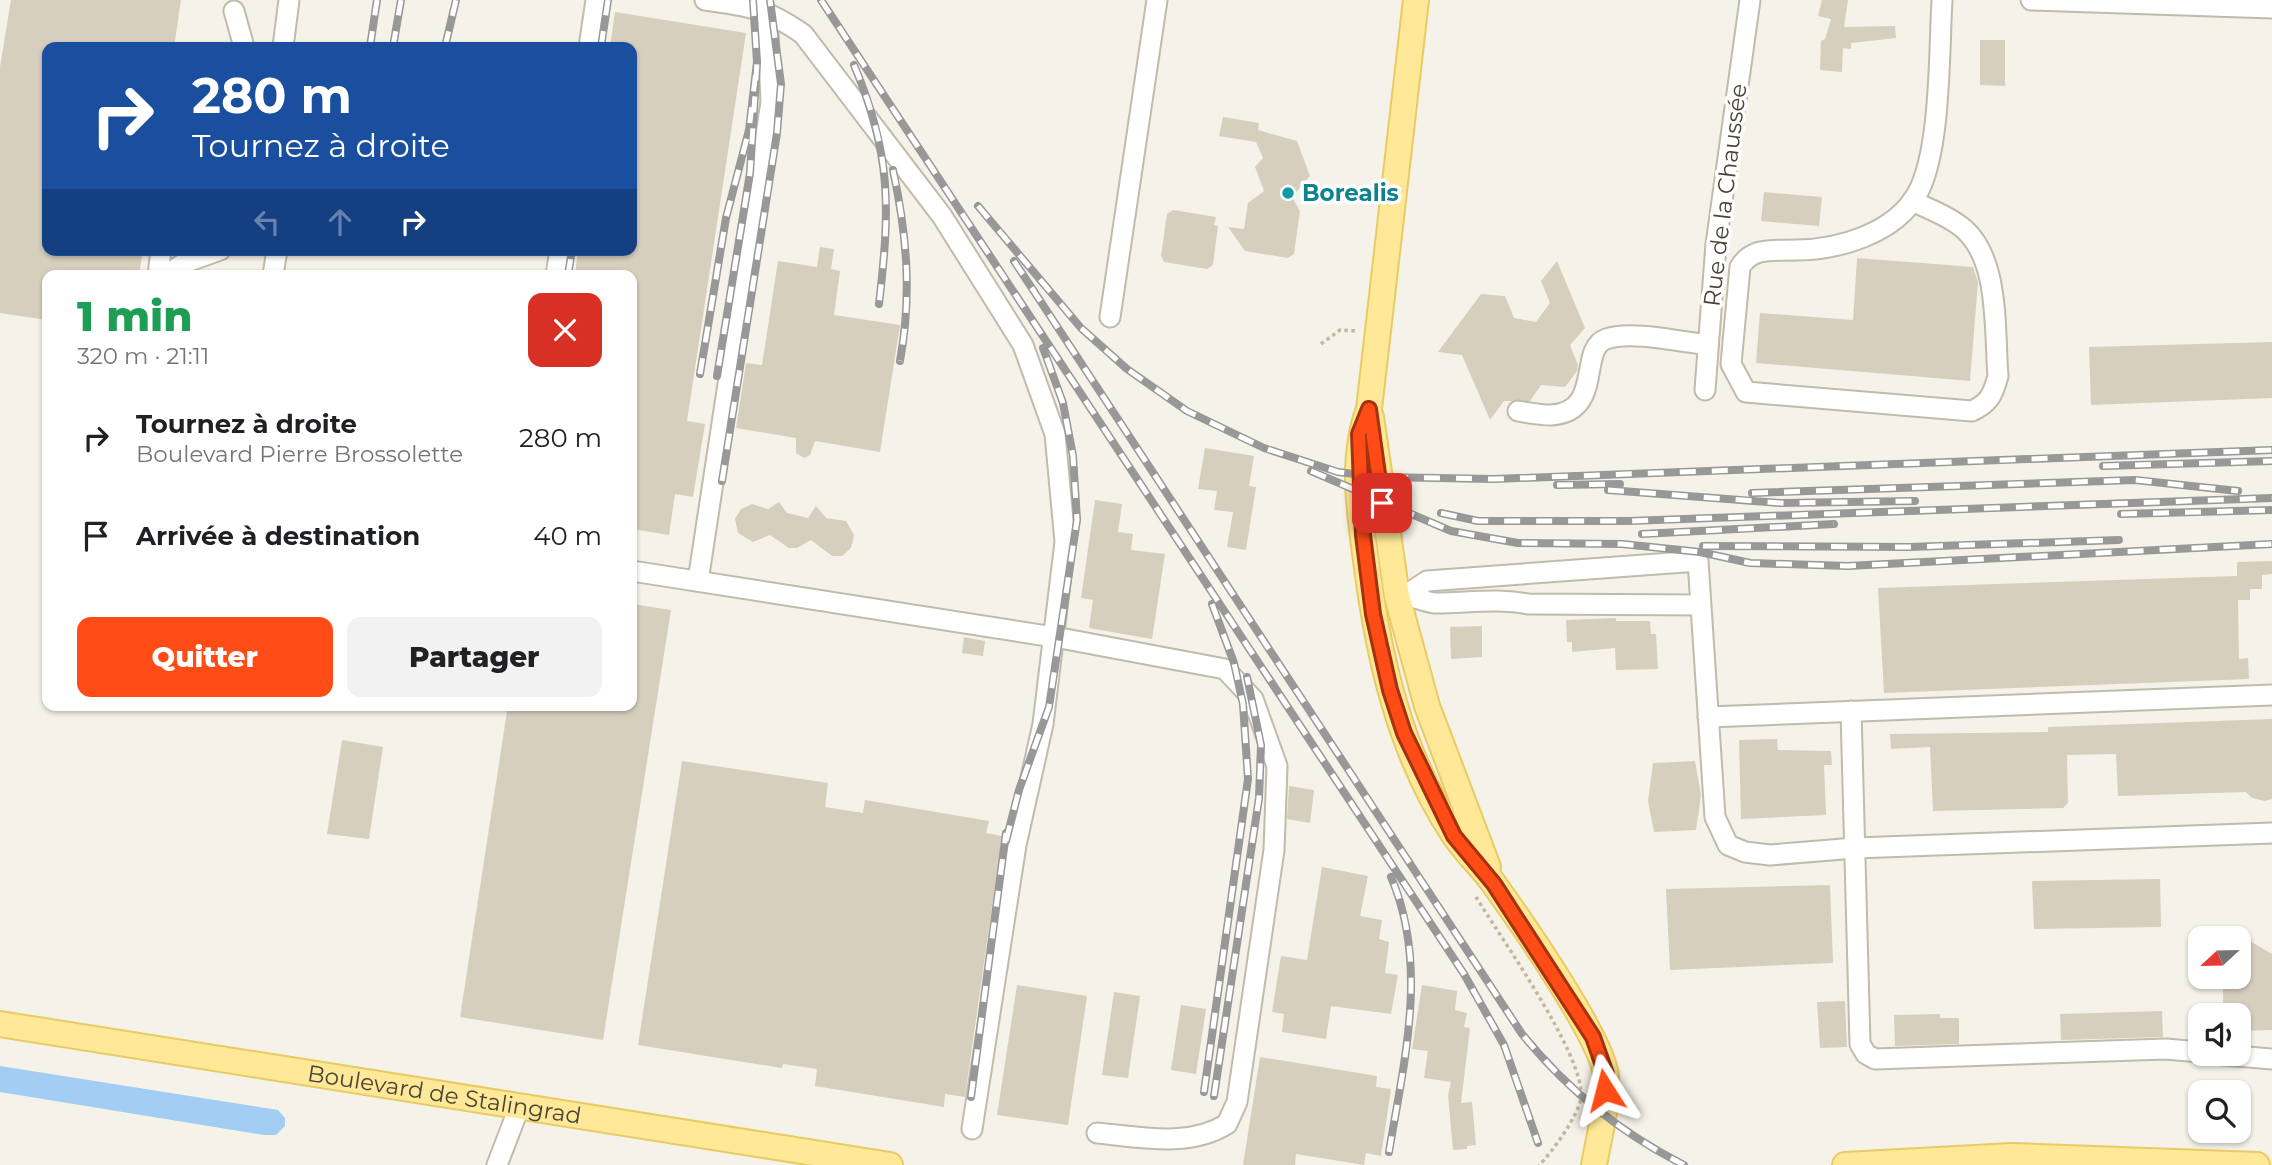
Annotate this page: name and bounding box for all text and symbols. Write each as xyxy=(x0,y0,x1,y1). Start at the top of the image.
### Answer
text: 280 m xyxy=(192,66,352,125)
icon: right xyxy=(77,70,168,161)
street label: Rue de la Chaussée xyxy=(1697,82,1753,308)
text: Tournez à droite xyxy=(192,126,450,165)
place label: Borealis xyxy=(1302,179,1399,207)
marker: Borealis xyxy=(1280,185,1296,201)
icon: left xyxy=(248,203,286,241)
icon: ahead xyxy=(321,203,359,241)
icon: right xyxy=(394,203,432,241)
text: 1 min xyxy=(77,290,193,342)
button: close xyxy=(528,293,602,367)
text: 320 m · 21:11 xyxy=(77,342,209,370)
text: Tournez à droite xyxy=(136,408,357,440)
icon: right xyxy=(77,419,115,457)
text: 280 m xyxy=(519,422,602,454)
text: Boulevard Pierre Brossolette xyxy=(136,440,463,468)
pin xyxy=(1352,473,1412,533)
icon: arrive xyxy=(1363,484,1401,522)
icon: arrive xyxy=(77,517,115,555)
text: Arrivée à destination xyxy=(136,520,420,552)
text: 40 m xyxy=(533,520,602,552)
button: Quitter xyxy=(77,617,333,697)
button: Partager xyxy=(347,617,602,697)
north arrow xyxy=(2188,926,2250,989)
map controls xyxy=(2188,926,2251,1143)
button: sound xyxy=(2188,1003,2251,1066)
position arrow xyxy=(1568,1053,1642,1127)
street label: Boulevard de Stalingrad xyxy=(306,1059,583,1130)
button: search xyxy=(2188,1080,2251,1143)

